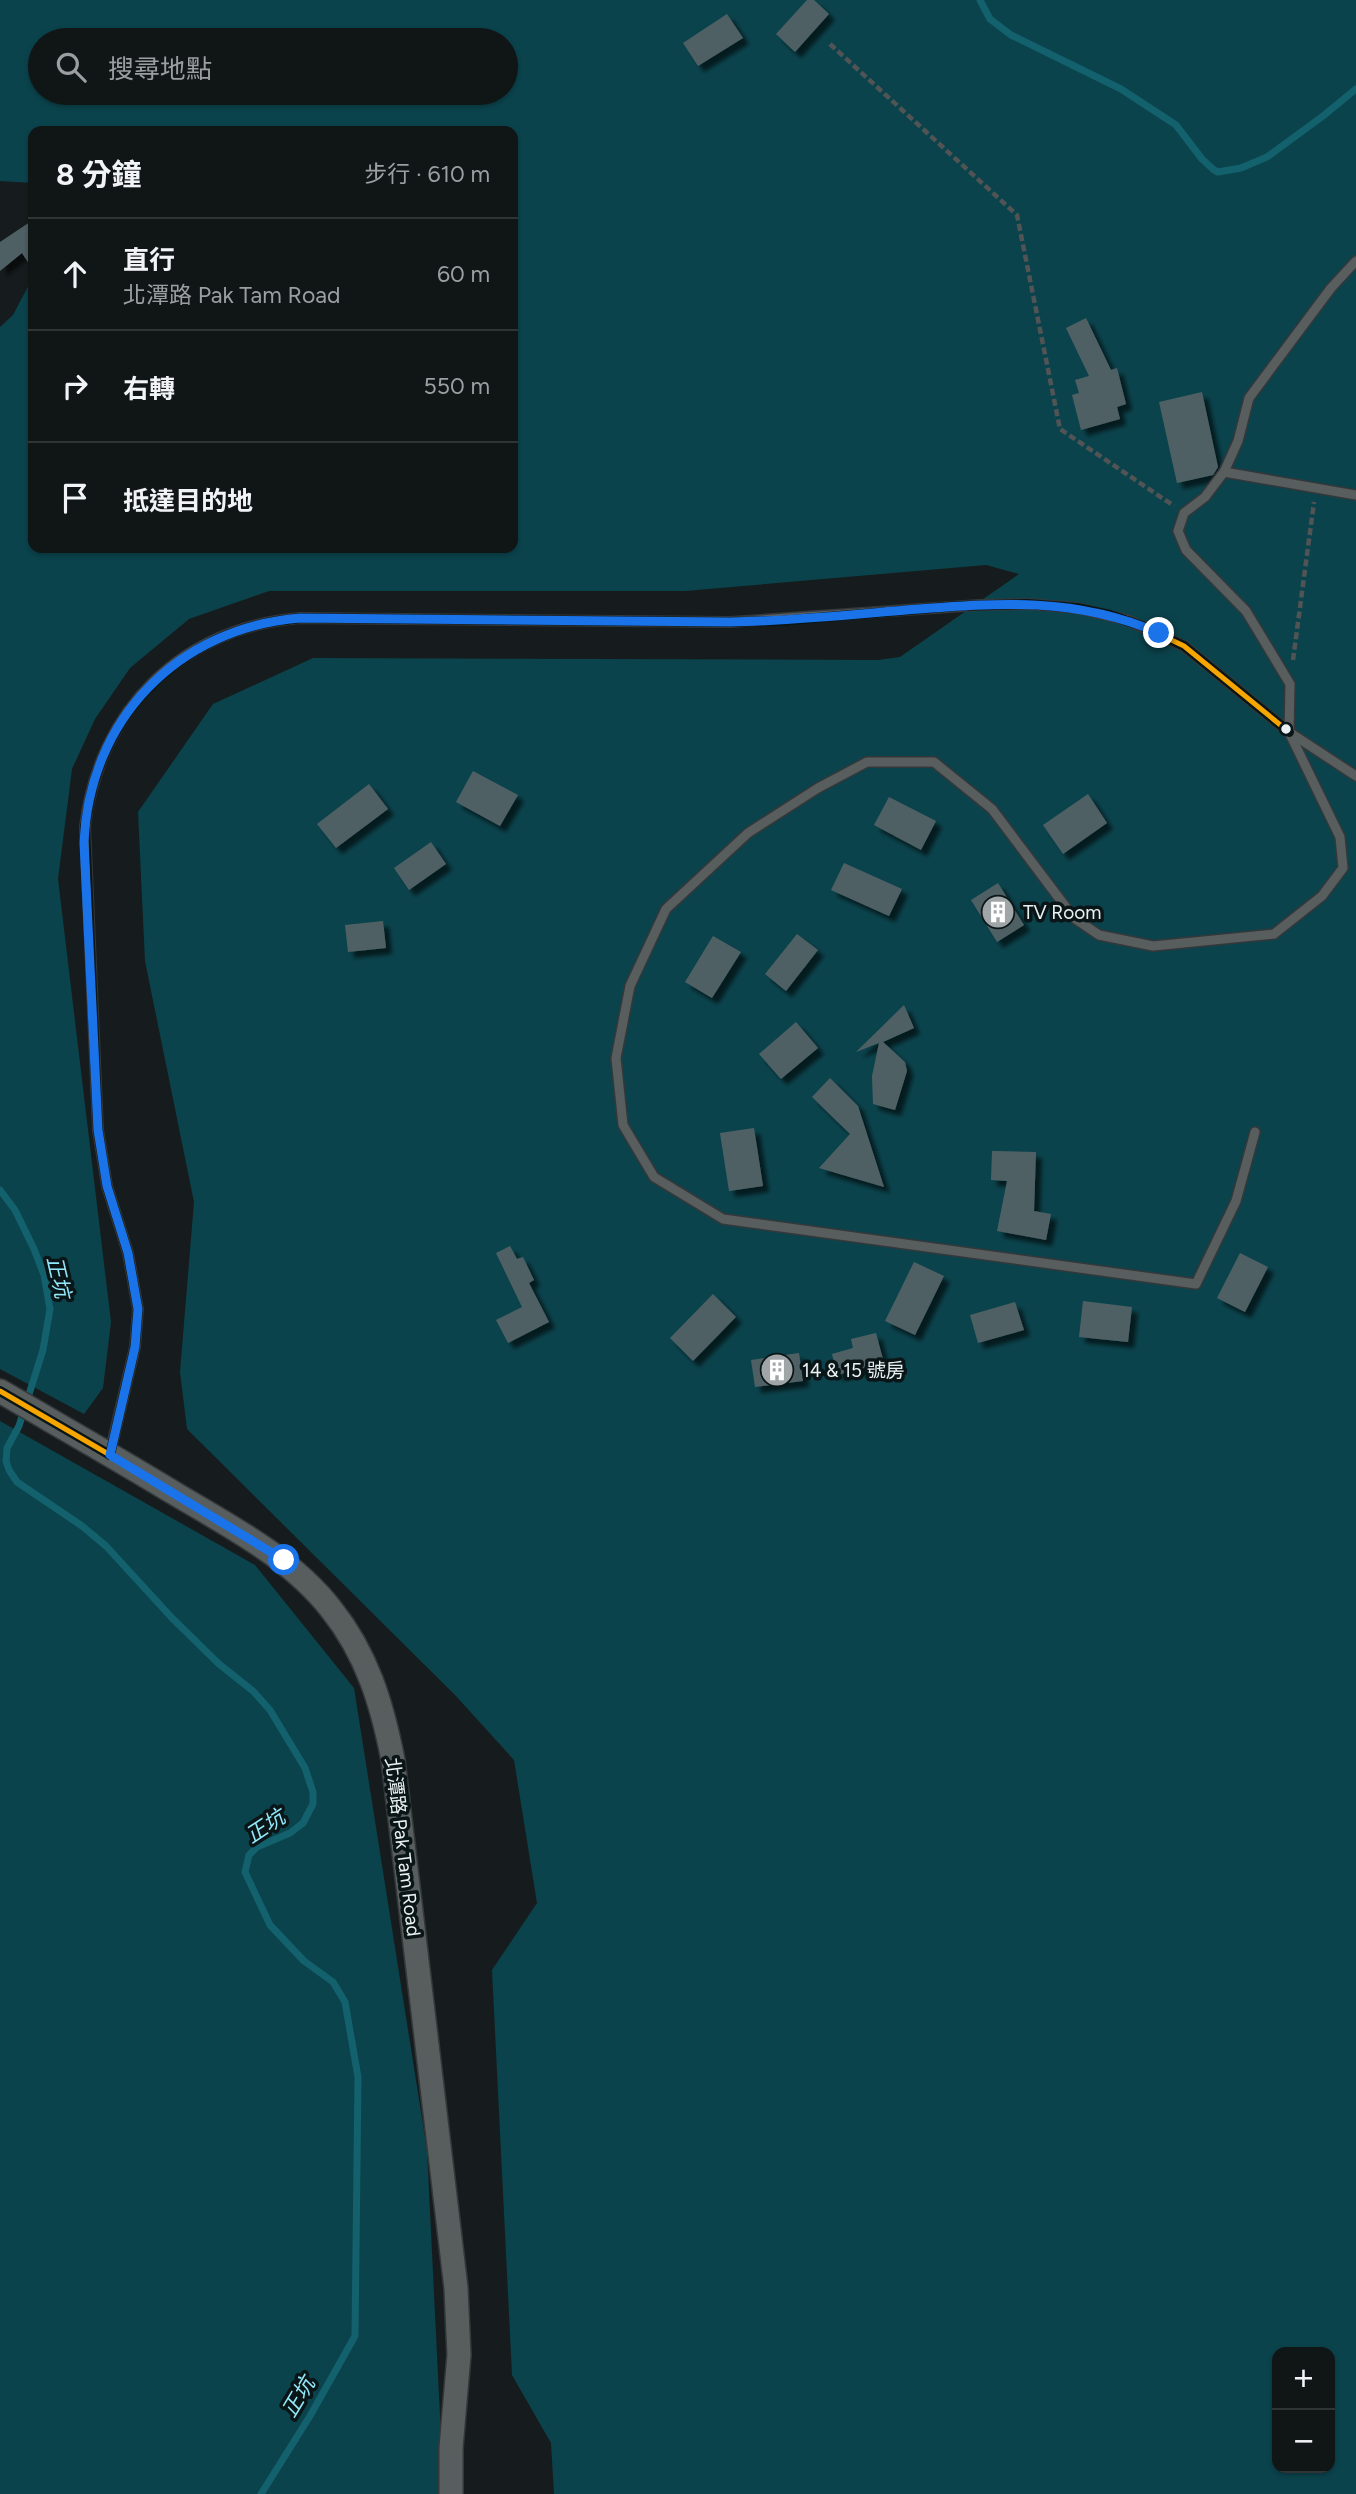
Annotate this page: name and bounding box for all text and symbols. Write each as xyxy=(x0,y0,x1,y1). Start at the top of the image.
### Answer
search box xyxy=(28,28,518,105)
icon: search xyxy=(52,48,90,86)
text: 搜尋地點 xyxy=(108,53,212,85)
text: 8 分鐘 xyxy=(56,156,142,193)
text: 步行 · 610 m xyxy=(364,160,490,188)
text: 直行 xyxy=(123,244,175,276)
icon: ahead xyxy=(56,255,94,293)
text: 60 m xyxy=(437,260,490,288)
text: 北潭路 Pak Tam Road xyxy=(123,281,341,309)
icon: right xyxy=(56,367,94,405)
text: 550 m xyxy=(424,372,490,400)
text: 右轉 xyxy=(123,373,175,405)
icon: arrive xyxy=(56,479,94,517)
text: 抵達目的地 xyxy=(123,485,253,517)
route end xyxy=(1143,617,1174,648)
unlabelled marker xyxy=(1279,722,1293,736)
building icon: TV Room xyxy=(979,893,1017,931)
place label: TV Room xyxy=(1023,901,1101,924)
water label: 正坑 xyxy=(42,1254,77,1303)
building icon: 14 & 15 號房 xyxy=(758,1351,796,1389)
place label: 14 & 15 號房 xyxy=(802,1359,905,1382)
route start xyxy=(268,1544,299,1575)
street label: 北潭路 Pak Tam Road xyxy=(381,1756,425,1938)
water label: 正坑 xyxy=(241,1802,292,1848)
map controls xyxy=(1272,2347,1335,2473)
button: + xyxy=(1272,2347,1335,2410)
water label: 正坑 xyxy=(276,2370,321,2421)
button: − xyxy=(1272,2410,1335,2473)

